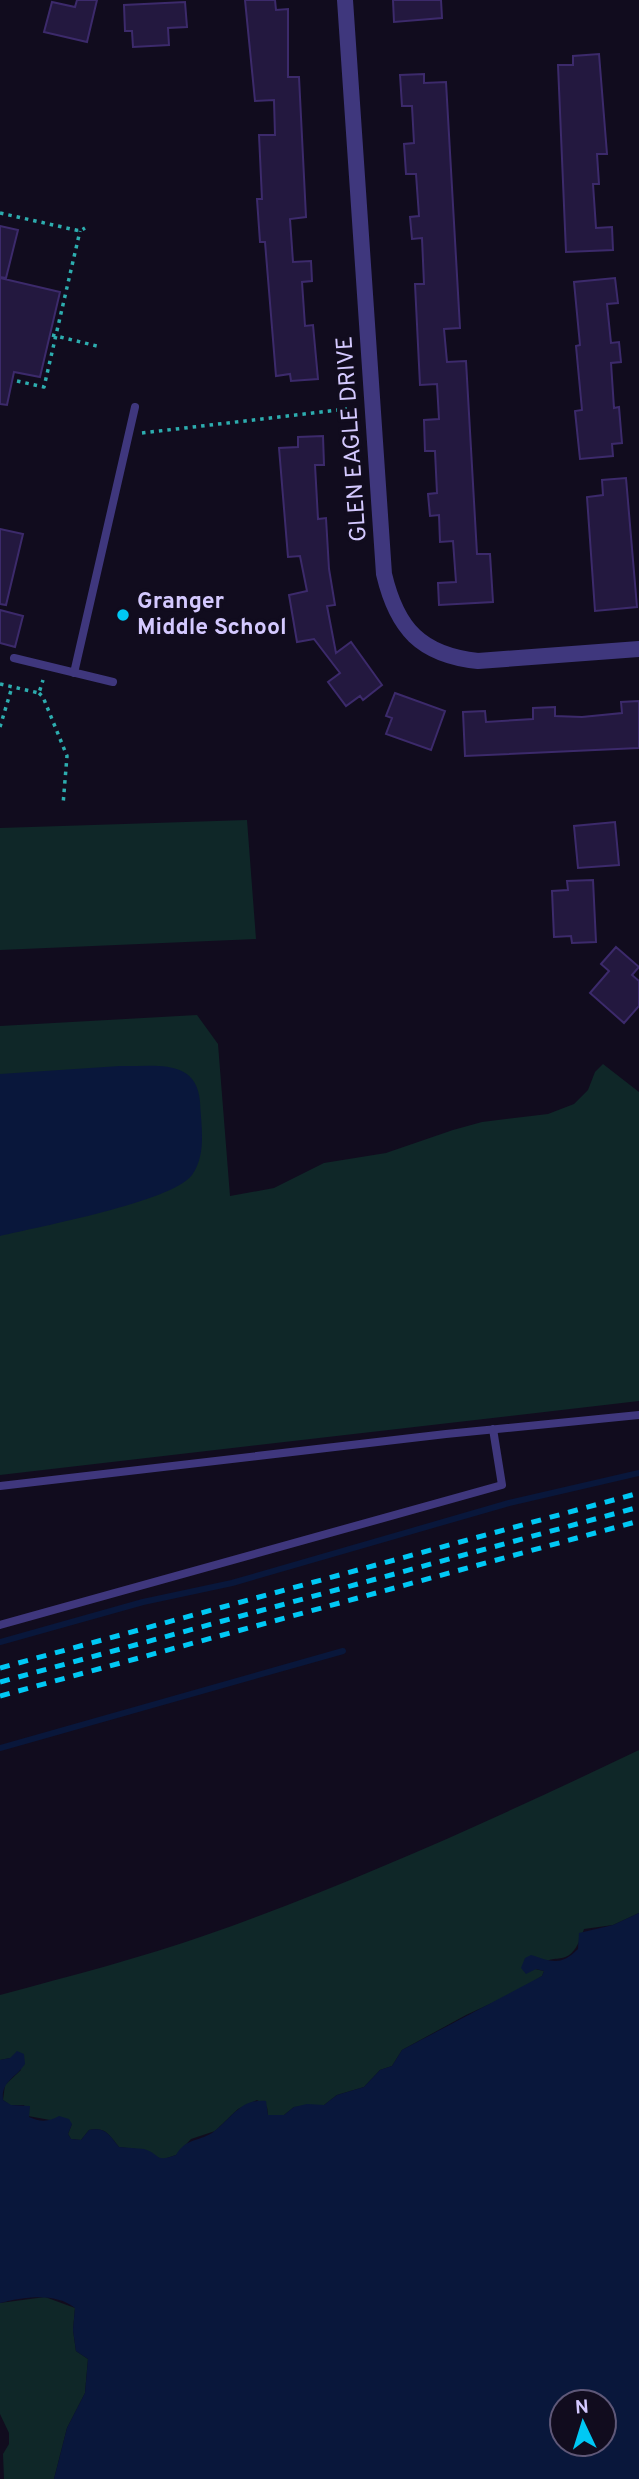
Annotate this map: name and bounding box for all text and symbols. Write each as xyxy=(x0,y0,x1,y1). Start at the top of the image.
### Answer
street label: GLEN EAGLE DRIVE xyxy=(331,335,375,543)
place label: Granger Middle School xyxy=(137,588,287,643)
marker: Granger Middle School xyxy=(115,607,131,623)
north arrow xyxy=(548,2388,618,2458)
text: N xyxy=(574,2396,590,2420)

